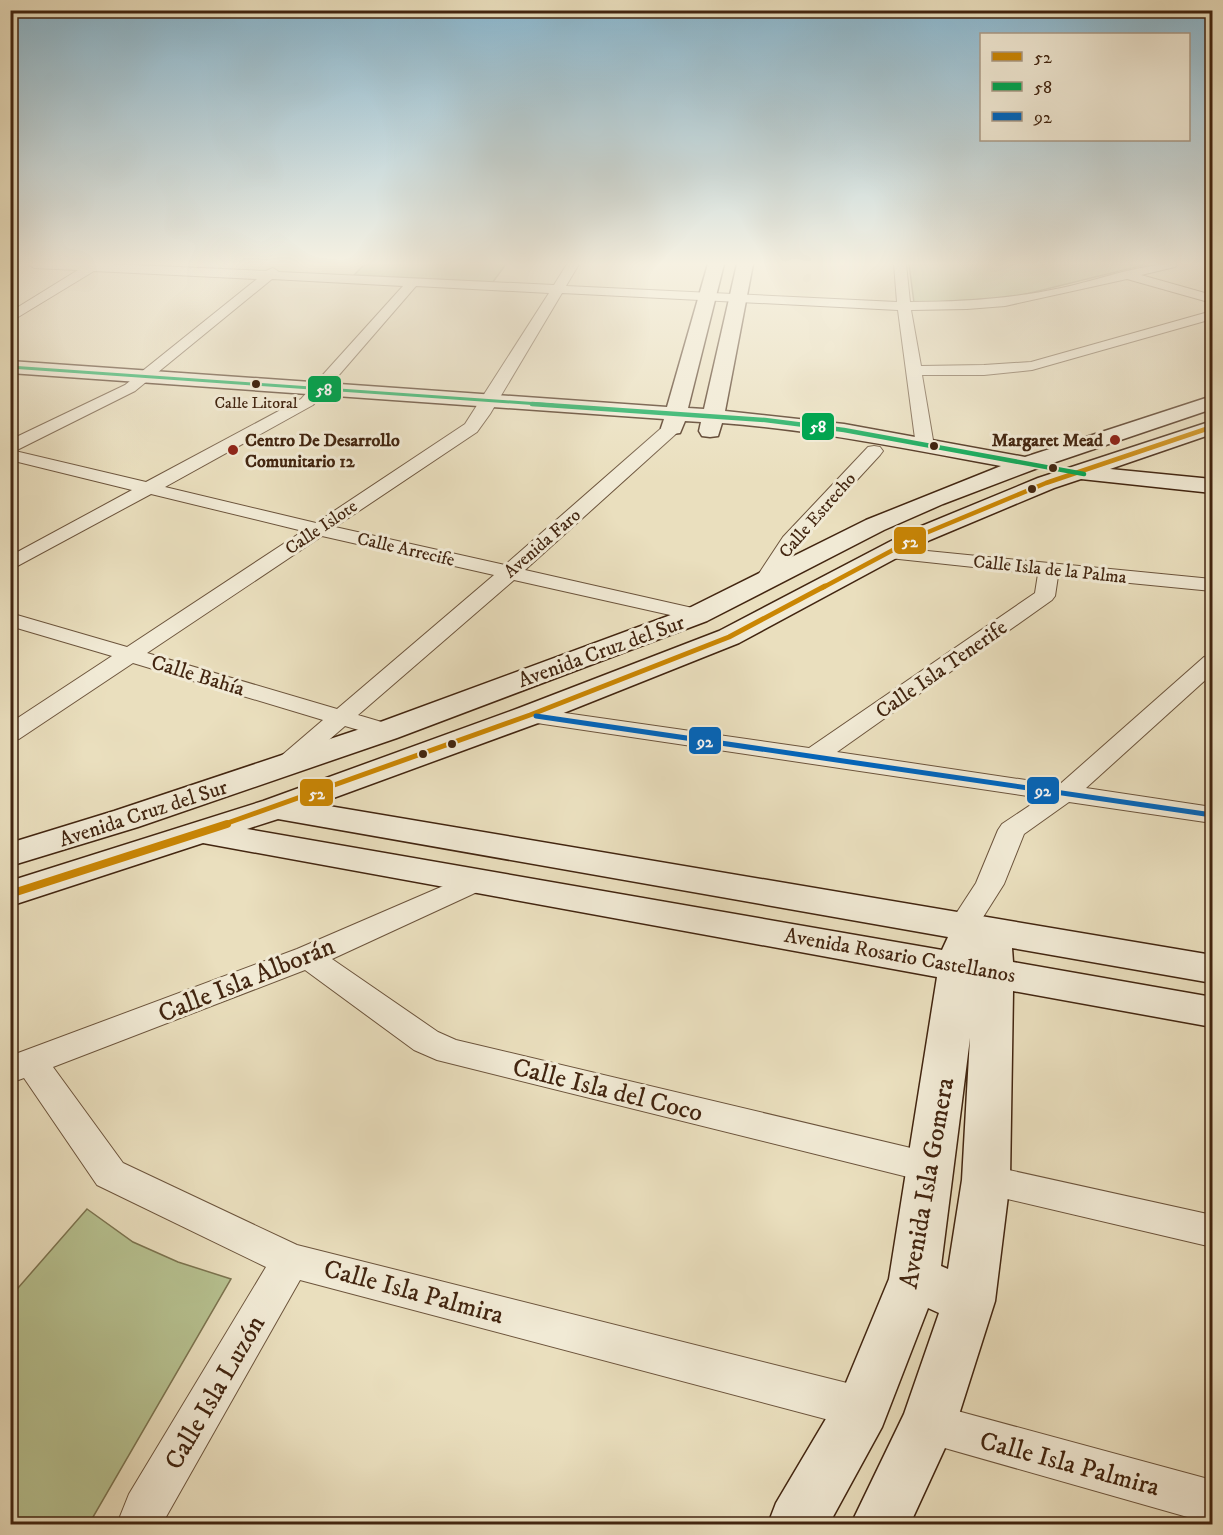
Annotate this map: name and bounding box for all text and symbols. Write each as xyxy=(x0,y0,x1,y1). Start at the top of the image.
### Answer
legend xyxy=(980,33,1190,141)
text: 52 xyxy=(1034,47,1052,69)
text: 58 xyxy=(1034,77,1052,99)
text: 92 xyxy=(1033,107,1052,129)
line badge: 58 xyxy=(307,375,342,403)
marker: Calle Litoral xyxy=(250,378,262,390)
text: 58 xyxy=(315,380,332,400)
place label: Calle Litoral xyxy=(214,393,298,413)
line badge: 58 xyxy=(801,412,835,441)
text: 58 xyxy=(809,417,826,437)
place label: Centro De Desarrollo Comunitario 12 xyxy=(245,430,400,473)
place label: Margaret Mead xyxy=(992,430,1104,452)
marker: Margaret Mead xyxy=(1108,433,1122,447)
unlabelled marker xyxy=(928,440,940,452)
marker: Centro De Desarrollo Comunitario 12 xyxy=(226,443,240,457)
unlabelled marker xyxy=(1047,462,1059,474)
street label: Calle Estrecho xyxy=(775,468,861,563)
unlabelled marker xyxy=(1026,483,1038,495)
street label: Calle Islote xyxy=(281,496,362,560)
street label: Avenida Faro xyxy=(500,504,586,583)
line badge: 52 xyxy=(893,526,927,555)
street label: Calle Arrecife xyxy=(355,528,457,572)
text: 52 xyxy=(901,532,919,552)
street label: Calle Isla de la Palma xyxy=(972,551,1128,589)
street label: Avenida Cruz del Sur xyxy=(514,610,688,694)
street label: Calle Isla Tenerife xyxy=(871,615,1013,725)
street label: Calle Bahía xyxy=(148,649,248,702)
line badge: 92 xyxy=(688,726,722,755)
text: 92 xyxy=(696,732,714,752)
unlabelled marker xyxy=(446,738,458,750)
unlabelled marker xyxy=(417,748,429,760)
street label: Avenida Cruz del Sur xyxy=(56,774,231,853)
line badge: 92 xyxy=(1026,776,1060,805)
line badge: 52 xyxy=(299,778,334,807)
text: 92 xyxy=(1034,781,1052,801)
text: 52 xyxy=(308,784,326,804)
street label: Avenida Rosario Castellanos xyxy=(782,923,1017,989)
street label: Calle Isla Alborán xyxy=(153,930,340,1031)
street label: Calle Isla del Coco xyxy=(509,1051,706,1130)
street label: Avenida Isla Gomera xyxy=(893,1075,962,1291)
street label: Calle Isla Palmira xyxy=(320,1253,507,1332)
street label: Calle Isla Luzón xyxy=(158,1309,273,1476)
street label: Calle Isla Palmira xyxy=(976,1425,1163,1504)

